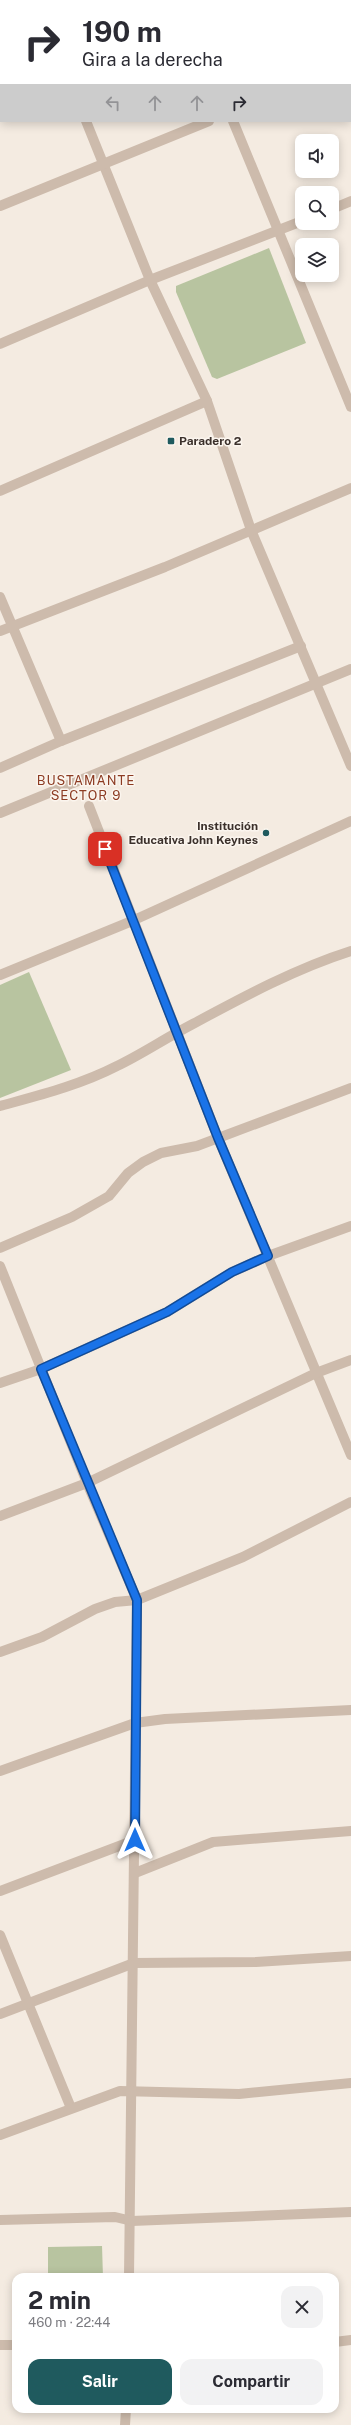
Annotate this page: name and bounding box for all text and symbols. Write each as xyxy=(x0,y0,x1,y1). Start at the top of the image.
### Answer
text: 190 m xyxy=(82,15,162,48)
icon: right xyxy=(16,16,68,68)
text: Gira a la derecha xyxy=(82,49,223,70)
icon: left xyxy=(102,92,124,114)
icon: ahead xyxy=(144,92,166,114)
icon: ahead xyxy=(186,92,208,114)
icon: right xyxy=(228,92,250,114)
map controls xyxy=(295,134,339,282)
button: sound xyxy=(295,134,339,178)
button: search xyxy=(295,186,339,230)
button: layers xyxy=(295,238,339,282)
place label: Paradero 2 xyxy=(179,434,242,448)
marker: Paradero 2 xyxy=(166,436,176,446)
district label: BUSTAMANTE SECTOR 9 xyxy=(37,773,135,803)
place label: Institución Educativa John Keynes xyxy=(128,819,258,847)
marker: Institución Educativa John Keynes xyxy=(261,828,271,838)
pin xyxy=(88,832,122,866)
icon: arrive xyxy=(94,838,116,860)
position arrow xyxy=(114,1819,156,1861)
text: 2 min xyxy=(28,2286,91,2314)
button: close xyxy=(281,2286,323,2328)
text: 460 m · 22:44 xyxy=(28,2315,110,2330)
button: Salir xyxy=(28,2359,172,2405)
button: Compartir xyxy=(180,2359,323,2405)

